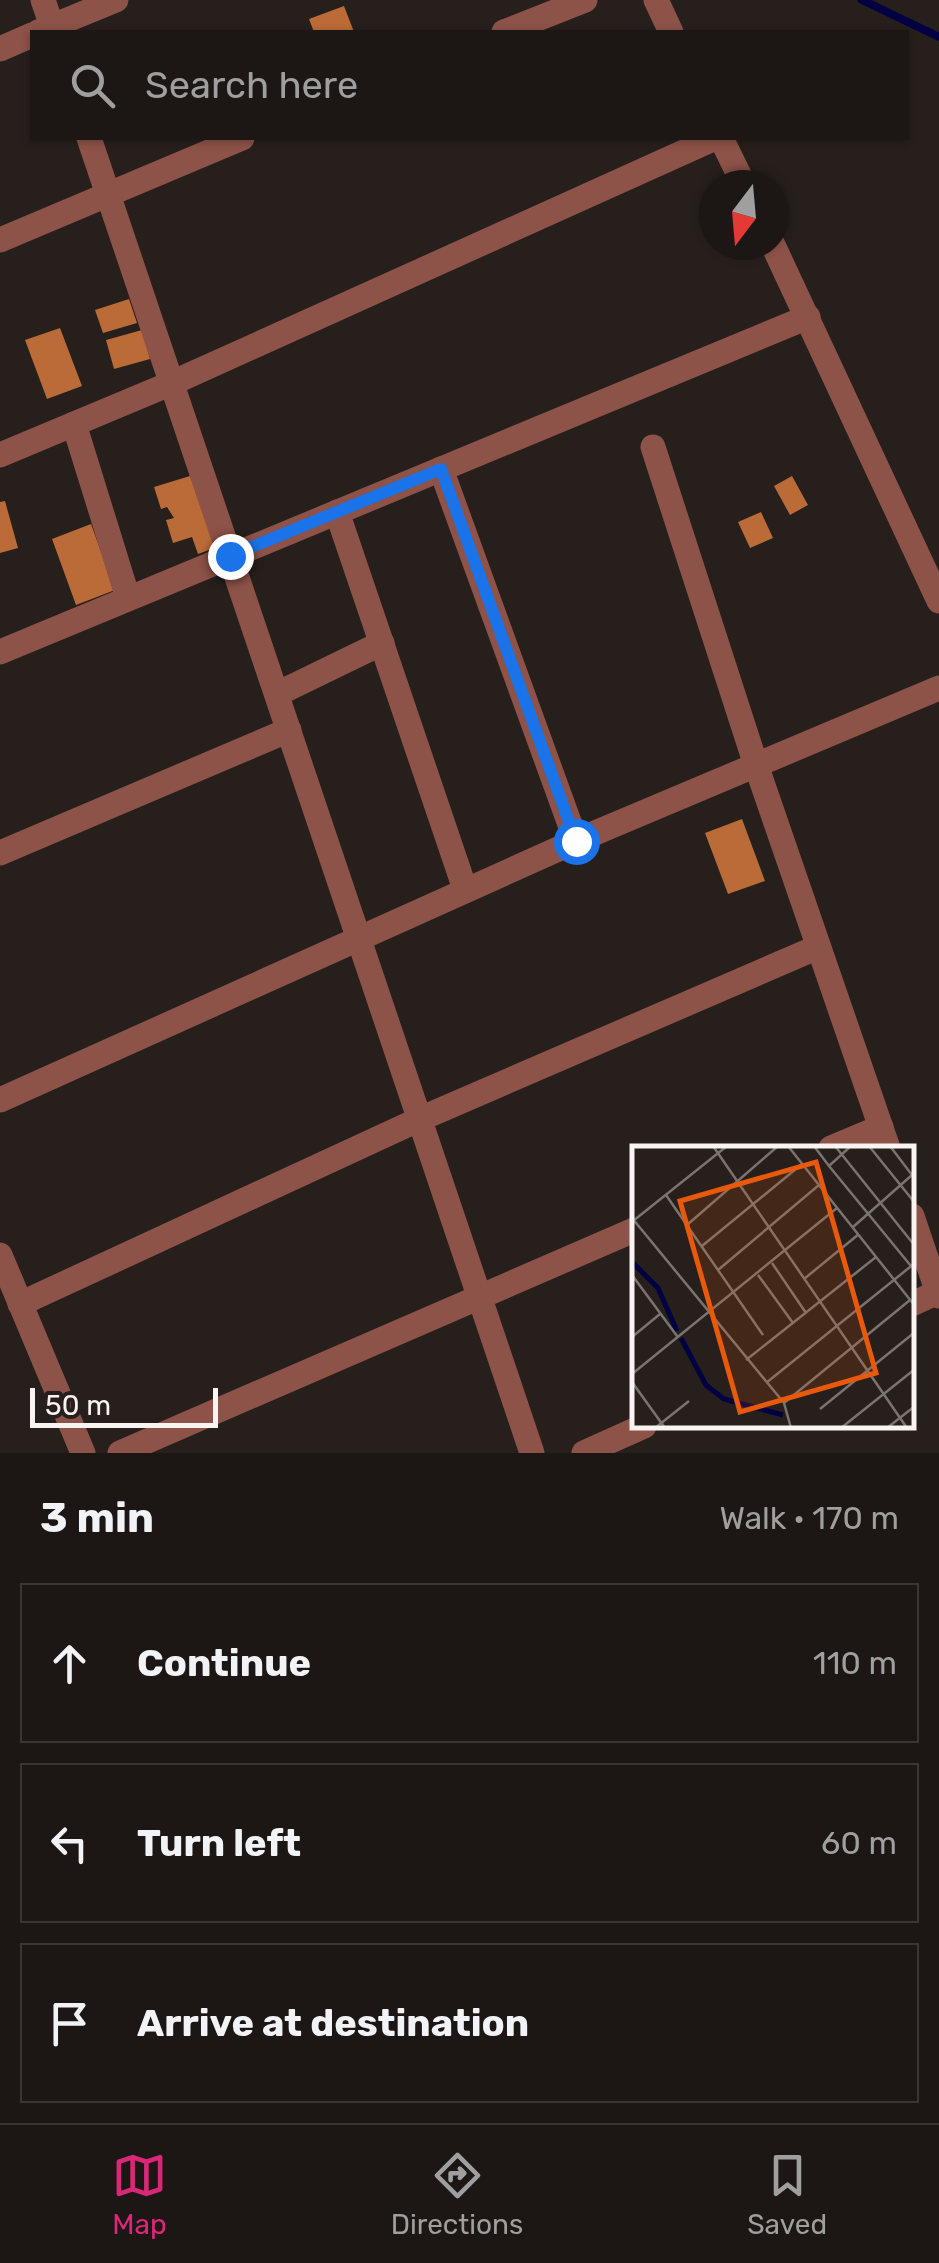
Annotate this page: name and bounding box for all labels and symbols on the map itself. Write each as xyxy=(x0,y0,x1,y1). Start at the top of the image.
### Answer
north arrow xyxy=(699,170,789,260)
route end xyxy=(208,534,254,580)
route start xyxy=(554,819,600,865)
inset map xyxy=(632,1146,914,1428)
scale bar xyxy=(30,1383,218,1428)

